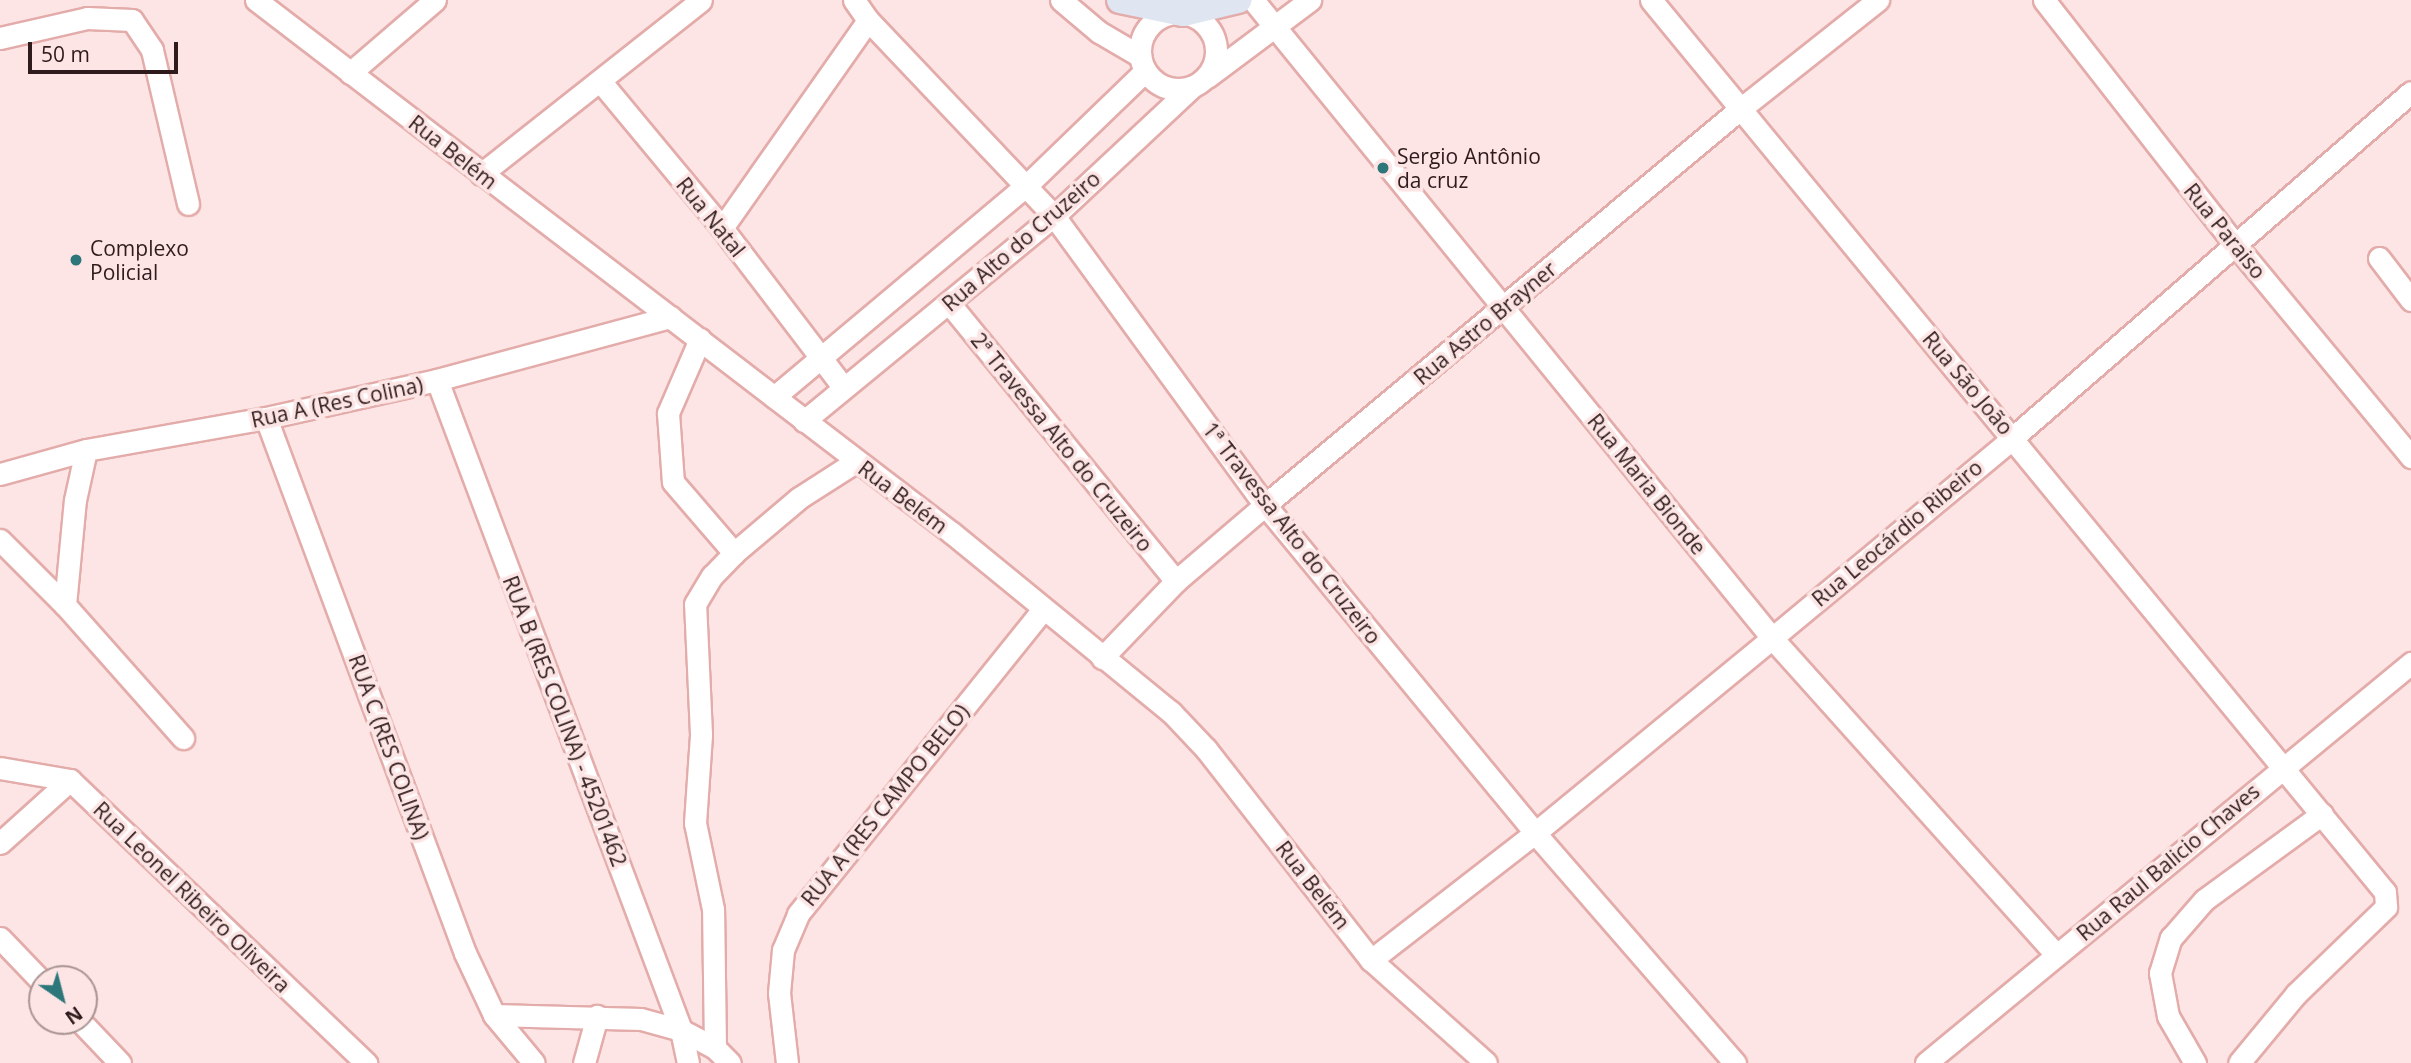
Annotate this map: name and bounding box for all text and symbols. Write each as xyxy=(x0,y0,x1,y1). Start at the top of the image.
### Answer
scale bar xyxy=(32,28,182,72)
text: 50 m xyxy=(41,40,90,68)
street label: Rua Belém xyxy=(404,110,502,194)
place label: Sergio Antônio da cruz xyxy=(1397,143,1541,193)
marker: Sergio Antônio da cruz xyxy=(1375,160,1391,176)
street label: Rua Alto do Cruzeiro xyxy=(937,166,1105,316)
street label: Rua Natal xyxy=(671,172,751,262)
street label: Rua Paraiso xyxy=(2179,178,2271,284)
place label: Complexo Policial xyxy=(90,235,189,285)
marker: Complexo Policial xyxy=(68,252,84,268)
street label: Rua Astro Brayner xyxy=(1409,256,1561,390)
street label: Rua São João xyxy=(1918,326,2018,440)
street label: 2ª Travessa Alto do Cruzeiro xyxy=(966,328,1158,556)
street label: Rua A (Res Colina) xyxy=(249,371,425,433)
street label: Rua Maria Bionde xyxy=(1583,409,1711,559)
street label: 1ª Travessa Alto do Cruzeiro xyxy=(1198,417,1386,649)
street label: Rua Leocárdio Ribeiro xyxy=(1807,454,1987,612)
street label: Rua Belém xyxy=(854,455,952,539)
street label: RUA B (RES COLINA) - 45201462 xyxy=(498,572,632,870)
street label: RUA C (RES COLINA) xyxy=(344,651,434,843)
street label: RUA A (RES CAMPO BELO) xyxy=(796,699,974,911)
street label: Rua Raul Balicio Chaves xyxy=(2072,778,2264,946)
street label: Rua Leonel Ribeiro Oliveira xyxy=(89,796,295,998)
street label: Rua Belém xyxy=(1271,836,1355,934)
north arrow xyxy=(28,965,98,1035)
text: N xyxy=(60,1000,88,1031)

